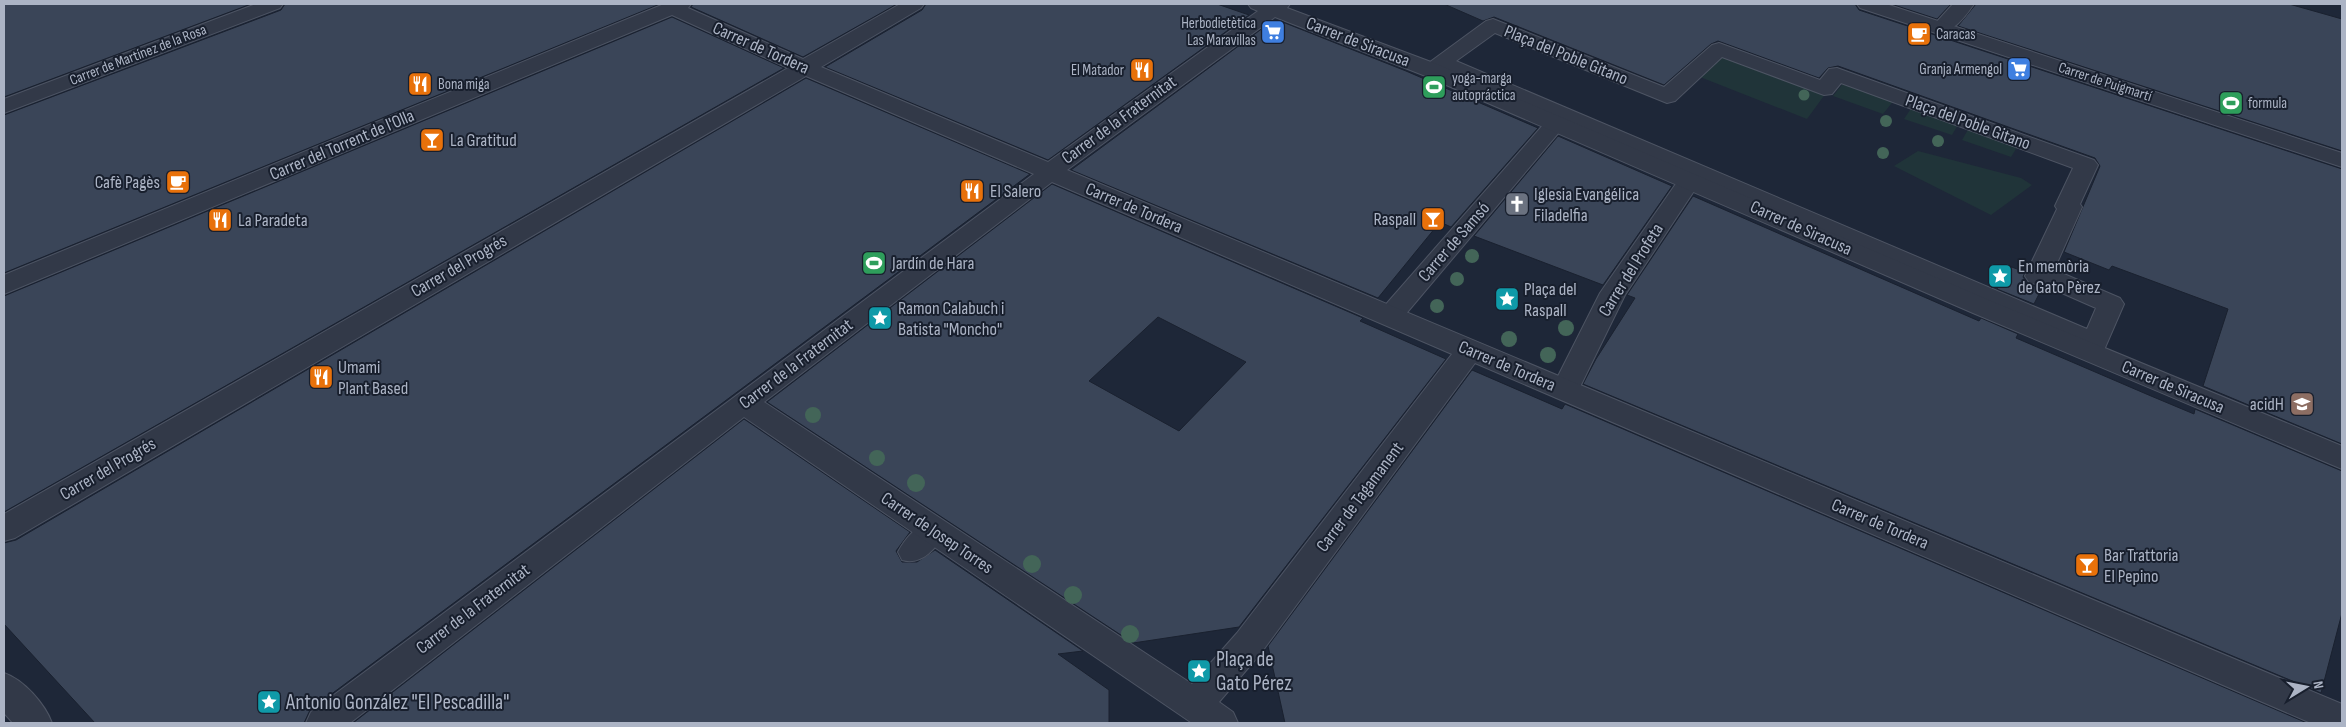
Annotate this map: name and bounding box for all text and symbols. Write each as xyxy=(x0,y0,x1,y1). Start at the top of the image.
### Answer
street label: Carrer de Siracusa xyxy=(1303,13,1413,71)
place label: Herbodietètica Las Maravillas xyxy=(1181,14,1256,50)
street label: Carrer de Tordera xyxy=(710,17,813,79)
supermarket icon: Herbodietètica Las Maravillas xyxy=(1260,19,1286,45)
street label: Carrer de Martínez de la Rosa xyxy=(67,20,209,90)
street label: Plaça del Poble Gitano xyxy=(1501,21,1631,89)
cafe icon: Caracas xyxy=(1906,21,1932,47)
place label: Caracas xyxy=(1936,25,1976,44)
supermarket icon: Granja Armengol xyxy=(2006,56,2032,82)
restaurant icon: El Matador xyxy=(1129,57,1155,83)
street label: Carrer de Puigmartí xyxy=(2056,58,2154,106)
place label: Granja Armengol xyxy=(1919,60,2002,79)
place label: El Matador xyxy=(1071,61,1125,80)
place label: yoga-marga autopráctica xyxy=(1452,69,1516,105)
restaurant icon: Bona miga xyxy=(407,71,433,97)
street label: Carrer de la Fraternitat xyxy=(1058,71,1181,169)
sports icon: yoga-marga autopráctica xyxy=(1421,74,1447,100)
place label: Bona miga xyxy=(438,75,490,94)
street label: Plaça del Poble Gitano xyxy=(1903,90,2033,154)
sports icon: formula xyxy=(2218,90,2244,116)
place label: formula xyxy=(2248,94,2287,113)
street label: Carrer del Torrent de l'Olla xyxy=(267,105,417,185)
bar icon: La Gratitud xyxy=(419,127,445,153)
place label: La Gratitud xyxy=(450,130,517,151)
cafe icon: Cafè Pagès xyxy=(165,169,191,195)
place label: Cafè Pagès xyxy=(95,172,160,193)
restaurant icon: El Salero xyxy=(959,178,985,204)
street label: Carrer de Tordera xyxy=(1082,178,1186,238)
place label: El Salero xyxy=(990,181,1041,202)
place label: Iglesia Evangélica Filadelfia xyxy=(1534,184,1639,226)
church icon: Iglesia Evangélica Filadelfia xyxy=(1504,191,1530,217)
street label: Carrer de Siracusa xyxy=(1747,196,1855,260)
street label: Carrer de Samsó xyxy=(1414,198,1494,286)
bar icon: Raspall xyxy=(1420,206,1446,232)
restaurant icon: La Paradeta xyxy=(207,207,233,233)
place label: Raspall xyxy=(1373,209,1416,230)
place label: La Paradeta xyxy=(238,210,308,231)
street label: Carrer del Profeta xyxy=(1594,220,1668,320)
street label: Carrer del Progrés xyxy=(407,230,511,302)
sports icon: Jardín de Hara xyxy=(861,250,887,276)
place label: Jardín de Hara xyxy=(891,253,974,274)
place label: En memòria de Gato Pèrez xyxy=(2018,256,2101,298)
place icon: En memòria de Gato Pèrez xyxy=(1987,263,2013,289)
place label: Plaça del Raspall xyxy=(1524,279,1577,321)
place icon: Plaça del Raspall xyxy=(1494,286,1520,312)
place label: Ramon Calabuch i Batista "Moncho" xyxy=(898,298,1004,340)
place icon: Ramon Calabuch i Batista "Moncho" xyxy=(867,305,893,331)
street label: Carrer de la Fraternitat xyxy=(735,314,857,414)
street label: Carrer de Tordera xyxy=(1455,336,1559,396)
street label: Carrer de Siracusa xyxy=(2119,356,2227,418)
place label: Umami Plant Based xyxy=(338,357,408,399)
restaurant icon: Umami Plant Based xyxy=(308,364,334,390)
school or university icon: acidH xyxy=(2289,391,2315,417)
place label: acidH xyxy=(2250,394,2284,415)
street label: Carrer del Progrés xyxy=(56,433,160,505)
street label: Carrer de Tagamanent xyxy=(1312,438,1408,556)
street label: Carrer de Josep Torres xyxy=(877,488,997,578)
street label: Carrer de Tordera xyxy=(1828,494,1932,554)
place label: Bar Trattoria El Pepino xyxy=(2104,545,2179,587)
bar icon: Bar Trattoria El Pepino xyxy=(2074,552,2100,578)
street label: Carrer de la Fraternitat xyxy=(412,559,534,659)
place label: Plaça de Gato Pérez xyxy=(1216,647,1292,696)
place icon: Plaça de Gato Pérez xyxy=(1186,658,1212,684)
north arrow xyxy=(2281,662,2331,712)
text: N xyxy=(2309,680,2327,690)
place icon: Antonio González "El Pescadilla" xyxy=(256,689,282,715)
place label: Antonio González "El Pescadilla" xyxy=(285,690,509,715)

